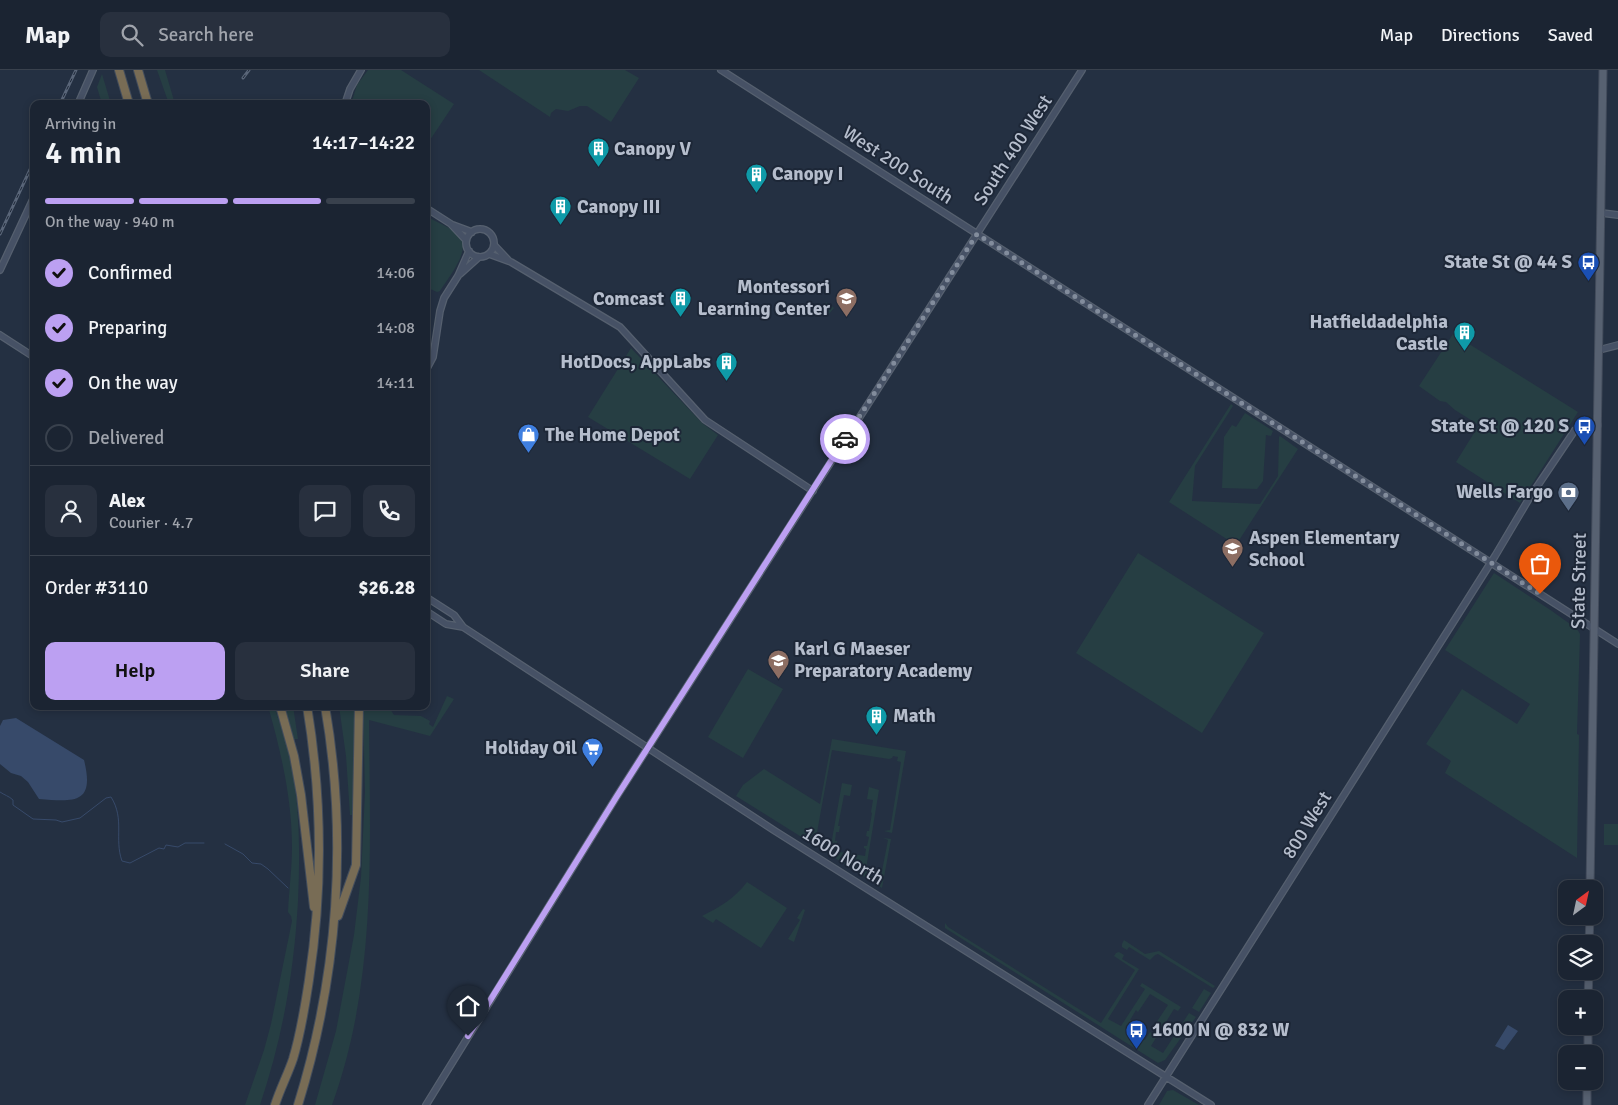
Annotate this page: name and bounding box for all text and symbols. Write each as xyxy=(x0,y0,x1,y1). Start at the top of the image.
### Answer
search box xyxy=(100,12,450,57)
text: Map xyxy=(25,20,70,50)
icon: search xyxy=(118,21,146,49)
text: Search here xyxy=(158,23,254,47)
text: Map xyxy=(1380,24,1413,46)
text: Directions xyxy=(1441,24,1520,46)
text: Saved xyxy=(1548,24,1593,46)
street label: South 400 West xyxy=(968,90,1058,210)
text: Arriving in xyxy=(45,114,116,134)
street label: West 200 South xyxy=(838,120,958,210)
text: 14:17–14:22 xyxy=(312,131,415,155)
text: 4 min xyxy=(45,133,122,172)
building icon: Canopy V xyxy=(586,137,610,168)
place label: Canopy V xyxy=(614,137,691,161)
building icon: Canopy I xyxy=(744,162,768,193)
place label: Canopy I xyxy=(772,162,843,186)
building icon: Canopy III xyxy=(549,195,573,226)
place label: Canopy III xyxy=(577,195,660,219)
text: On the way · 940 m xyxy=(45,212,175,232)
place label: State St @ 44 S xyxy=(1444,250,1572,274)
bus stop icon: State St @ 44 S xyxy=(1576,250,1600,281)
icon: check xyxy=(45,259,73,287)
text: Confirmed xyxy=(88,261,172,285)
text: 14:06 xyxy=(376,263,415,283)
place label: Montessori Learning Center xyxy=(697,275,830,321)
school or university icon: Montessori Learning Center xyxy=(834,286,858,317)
place label: Comcast xyxy=(593,287,664,311)
building icon: Comcast xyxy=(668,287,692,318)
place label: Hatfieldadelphia Castle xyxy=(1309,310,1448,356)
icon: check xyxy=(45,314,73,342)
text: Preparing xyxy=(88,316,167,340)
text: 14:08 xyxy=(376,318,415,338)
building icon: Hatfieldadelphia Castle xyxy=(1452,321,1476,352)
place label: HotDocs, AppLabs xyxy=(560,350,711,374)
building icon: HotDocs, AppLabs xyxy=(715,350,739,381)
icon: check xyxy=(45,369,73,397)
text: On the way xyxy=(88,371,178,395)
text: 14:11 xyxy=(376,373,415,393)
courier xyxy=(820,414,870,464)
place label: State St @ 120 S xyxy=(1431,414,1569,438)
bus stop icon: State St @ 120 S xyxy=(1573,414,1597,445)
shop icon: The Home Depot xyxy=(517,423,541,454)
place label: The Home Depot xyxy=(545,423,680,447)
icon: car xyxy=(831,425,859,453)
text: Delivered xyxy=(88,426,164,450)
place label: Wells Fargo xyxy=(1456,480,1553,504)
bank icon: Wells Fargo xyxy=(1557,480,1581,511)
button: person xyxy=(45,485,97,537)
button: chat xyxy=(299,485,351,537)
button: phone xyxy=(363,485,415,537)
text: Alex xyxy=(109,489,145,513)
text: Courier · 4.7 xyxy=(109,513,193,533)
place label: Aspen Elementary School xyxy=(1249,526,1400,572)
street label: State Street xyxy=(1566,532,1592,629)
school or university icon: Aspen Elementary School xyxy=(1221,537,1245,568)
pin xyxy=(1519,543,1561,594)
icon: bag xyxy=(1526,550,1554,578)
text: Order #3110 xyxy=(45,576,148,600)
text: $26.28 xyxy=(358,576,415,600)
place label: Karl G Maeser Preparatory Academy xyxy=(794,637,973,683)
button: Help xyxy=(45,642,225,700)
button: Share xyxy=(235,642,415,700)
school or university icon: Karl G Maeser Preparatory Academy xyxy=(766,648,790,679)
building icon: Math xyxy=(865,704,889,735)
place label: Math xyxy=(893,704,936,728)
place label: Holiday Oil xyxy=(485,736,577,760)
supermarket icon: Holiday Oil xyxy=(581,736,605,767)
street label: 800 West xyxy=(1277,787,1337,863)
street label: 1600 North xyxy=(797,821,889,891)
north arrow xyxy=(1558,880,1602,925)
map controls xyxy=(1558,880,1603,1090)
button: layers xyxy=(1558,935,1603,980)
pin xyxy=(447,985,489,1036)
button: + xyxy=(1558,990,1603,1035)
icon: home xyxy=(454,992,482,1020)
bus stop icon: 1600 N @ 832 W xyxy=(1124,1018,1148,1049)
place label: 1600 N @ 832 W xyxy=(1152,1018,1290,1042)
button: − xyxy=(1558,1045,1603,1090)

